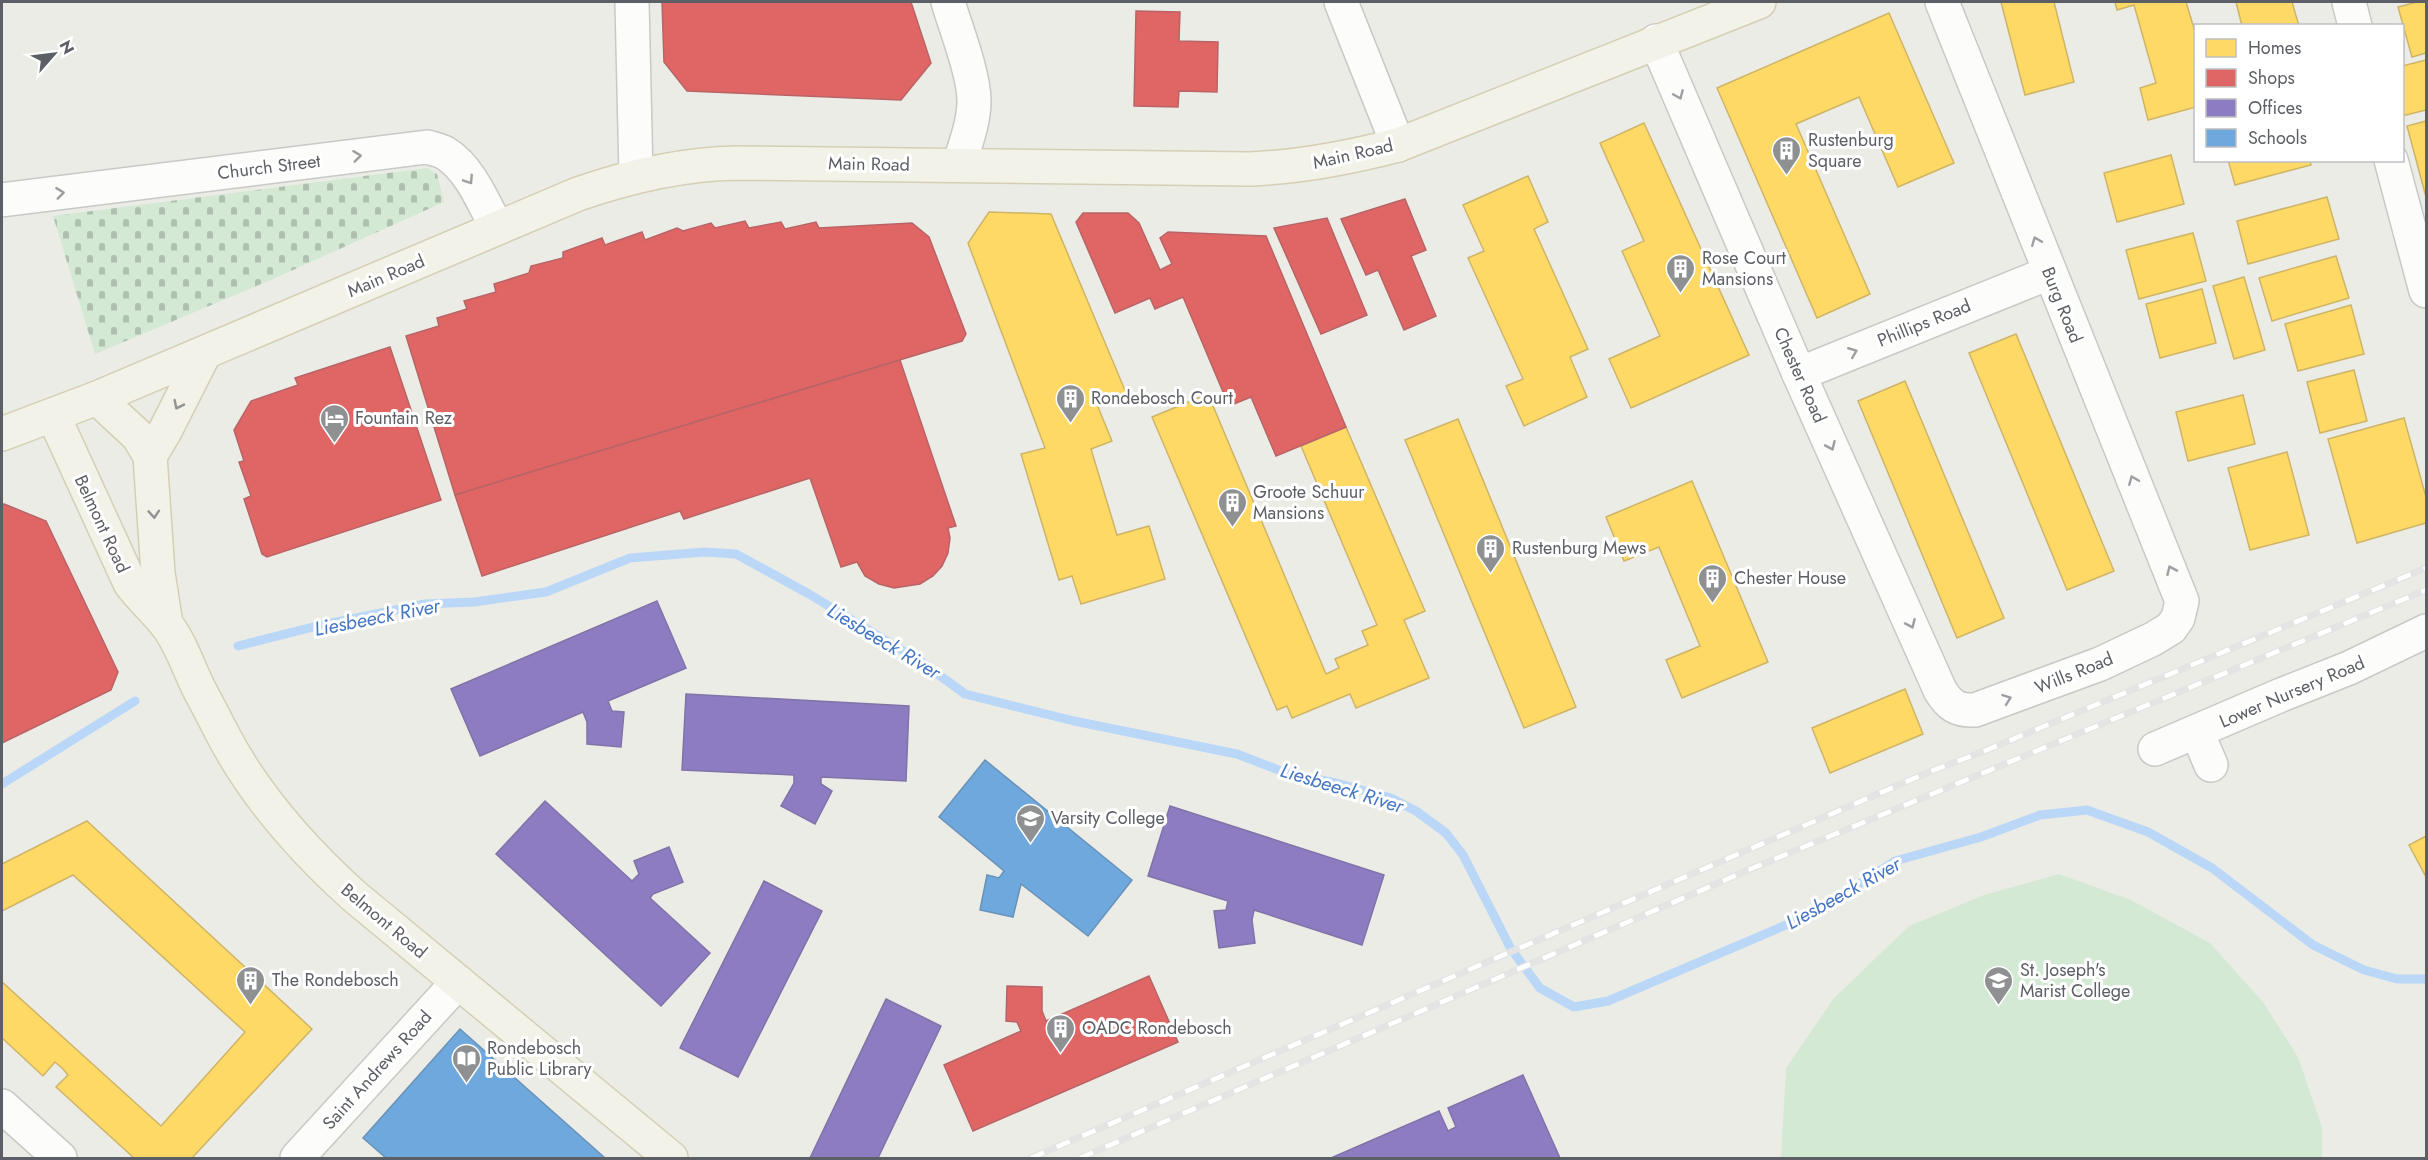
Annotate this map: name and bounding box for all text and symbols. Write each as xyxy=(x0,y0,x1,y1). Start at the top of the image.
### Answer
north arrow xyxy=(24,24,84,84)
legend xyxy=(2194,24,2404,162)
text: Homes xyxy=(2248,35,2301,61)
text: N xyxy=(54,36,80,58)
text: Shops xyxy=(2248,65,2295,91)
one-way arrow xyxy=(1672,88,1684,99)
text: Offices xyxy=(2248,95,2302,121)
text: Schools xyxy=(2248,125,2307,151)
place label: Rustenburg Square xyxy=(1808,127,1894,174)
street label: Main Road xyxy=(1310,132,1396,176)
building icon: Rustenburg Square xyxy=(1771,134,1803,176)
street label: Church Street xyxy=(216,148,323,186)
one-way arrow xyxy=(353,150,362,163)
street label: Main Road xyxy=(828,150,910,178)
one-way arrow xyxy=(462,174,474,184)
one-way arrow xyxy=(55,187,64,200)
one-way arrow xyxy=(2031,236,2043,247)
place label: Rose Court Mansions xyxy=(1702,245,1787,292)
street label: Main Road xyxy=(343,248,429,304)
building icon: Rose Court Mansions xyxy=(1665,252,1697,294)
street label: Burg Road xyxy=(2035,263,2089,347)
street label: Phillips Road xyxy=(1873,292,1975,354)
street label: Chester Road xyxy=(1767,323,1833,427)
one-way arrow xyxy=(1847,347,1858,359)
building icon: Rondebosch Court xyxy=(1054,382,1086,424)
place label: Rondebosch Court xyxy=(1091,385,1233,411)
one-way arrow xyxy=(173,399,185,410)
hotel icon: Fountain Rez xyxy=(318,402,350,444)
place label: Fountain Rez xyxy=(355,405,453,431)
one-way arrow xyxy=(1824,440,1836,451)
street label: Belmont Road xyxy=(68,471,136,577)
one-way arrow xyxy=(2128,475,2140,486)
place label: Groote Schuur Mansions xyxy=(1253,479,1365,526)
building icon: Groote Schuur Mansions xyxy=(1216,486,1248,528)
one-way arrow xyxy=(147,510,160,519)
building icon: Rustenburg Mews xyxy=(1475,532,1507,574)
place label: Rustenburg Mews xyxy=(1512,535,1646,561)
building icon: Chester House xyxy=(1697,562,1729,604)
place label: Chester House xyxy=(1734,565,1846,591)
one-way arrow xyxy=(2166,565,2178,576)
water label: Liesbeeck River xyxy=(312,591,444,644)
water label: Liesbeeck River xyxy=(822,596,947,687)
one-way arrow xyxy=(1904,618,1916,629)
street label: Wills Road xyxy=(2031,646,2117,700)
street label: Lower Nursery Road xyxy=(2215,650,2369,734)
one-way arrow xyxy=(2001,693,2012,706)
water label: Liesbeeck River xyxy=(1277,756,1408,821)
school or university icon: Varsity College xyxy=(1014,802,1046,844)
place label: Varsity College xyxy=(1051,805,1165,831)
water label: Liesbeeck River xyxy=(1781,849,1907,937)
street label: Belmont Road xyxy=(335,877,433,965)
place label: St. Joseph's Marist College xyxy=(2020,957,2130,1004)
building icon: The Rondebosch xyxy=(235,964,267,1006)
school or university icon: St. Joseph's Marist College xyxy=(1983,964,2015,1006)
place label: The Rondebosch xyxy=(272,967,399,993)
street label: Saint Andrews Road xyxy=(316,1005,438,1135)
building icon: OADC Rondebosch xyxy=(1045,1012,1077,1054)
place label: OADC Rondebosch xyxy=(1082,1015,1232,1041)
place label: Rondebosch Public Library xyxy=(487,1035,592,1082)
library icon: Rondebosch Public Library xyxy=(450,1042,482,1084)

